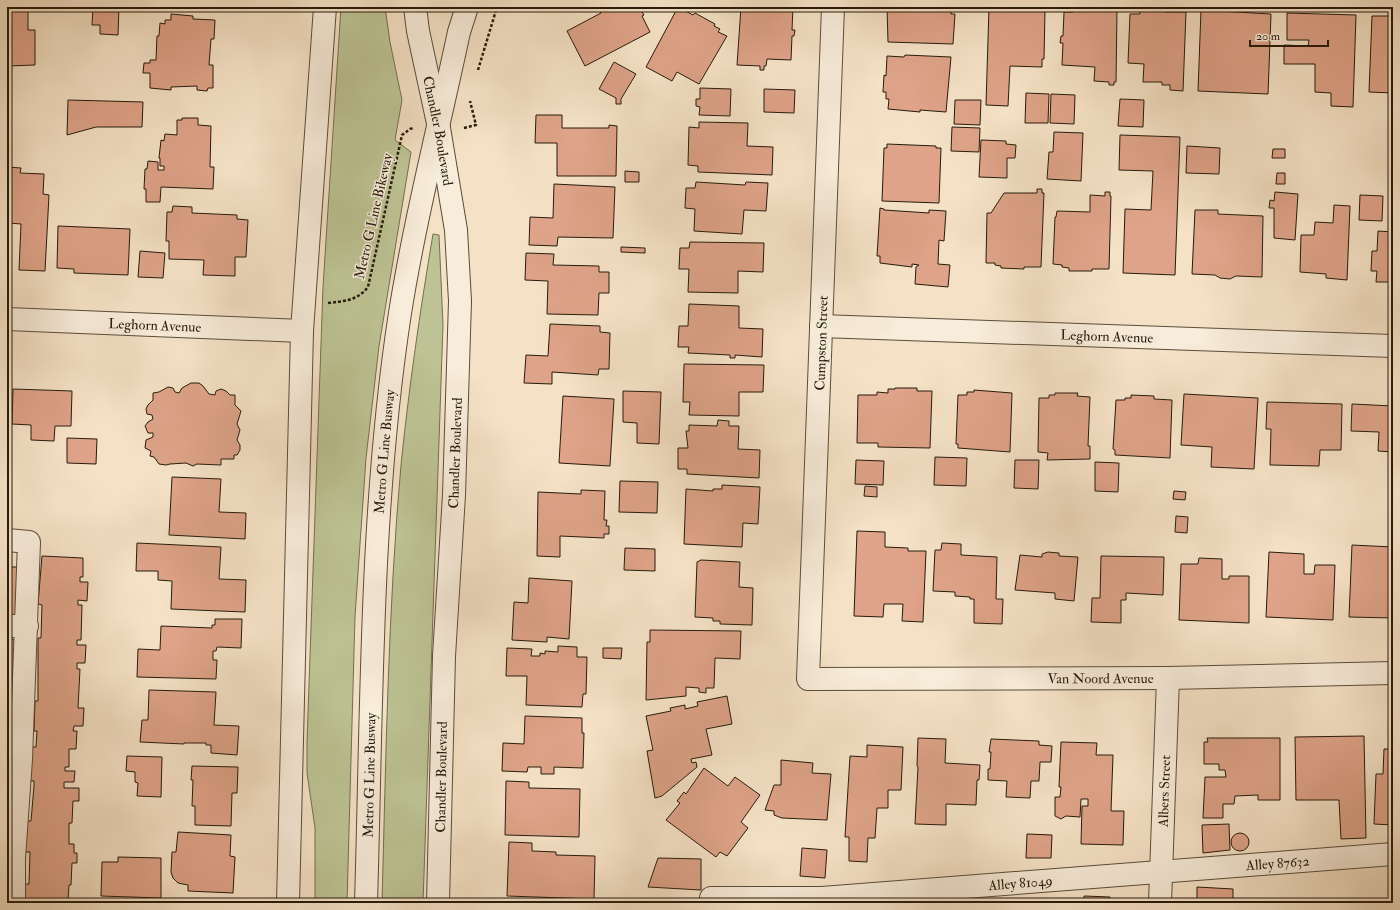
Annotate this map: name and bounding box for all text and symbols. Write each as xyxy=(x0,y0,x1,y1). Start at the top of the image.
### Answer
scale bar xyxy=(1250,22,1328,48)
text: 20 m xyxy=(1256,29,1281,44)
street label: Chandler Boulevard xyxy=(419,74,456,187)
street label: Metro G Line Bikeway xyxy=(351,151,397,281)
street label: Cumpston Street xyxy=(811,295,833,391)
street label: Leghorn Avenue xyxy=(108,315,202,336)
street label: Leghorn Avenue xyxy=(1060,326,1154,347)
street label: Metro G Line Busway xyxy=(371,388,400,514)
street label: Chandler Boulevard xyxy=(445,397,466,509)
street label: Van Noord Avenue xyxy=(1048,670,1154,687)
street label: Metro G Line Busway xyxy=(360,712,381,838)
street label: Chandler Boulevard xyxy=(432,721,451,833)
street label: Albers Street xyxy=(1155,754,1174,828)
street label: Alley 87632 xyxy=(1244,852,1310,874)
street label: Alley 81049 xyxy=(987,872,1053,894)

